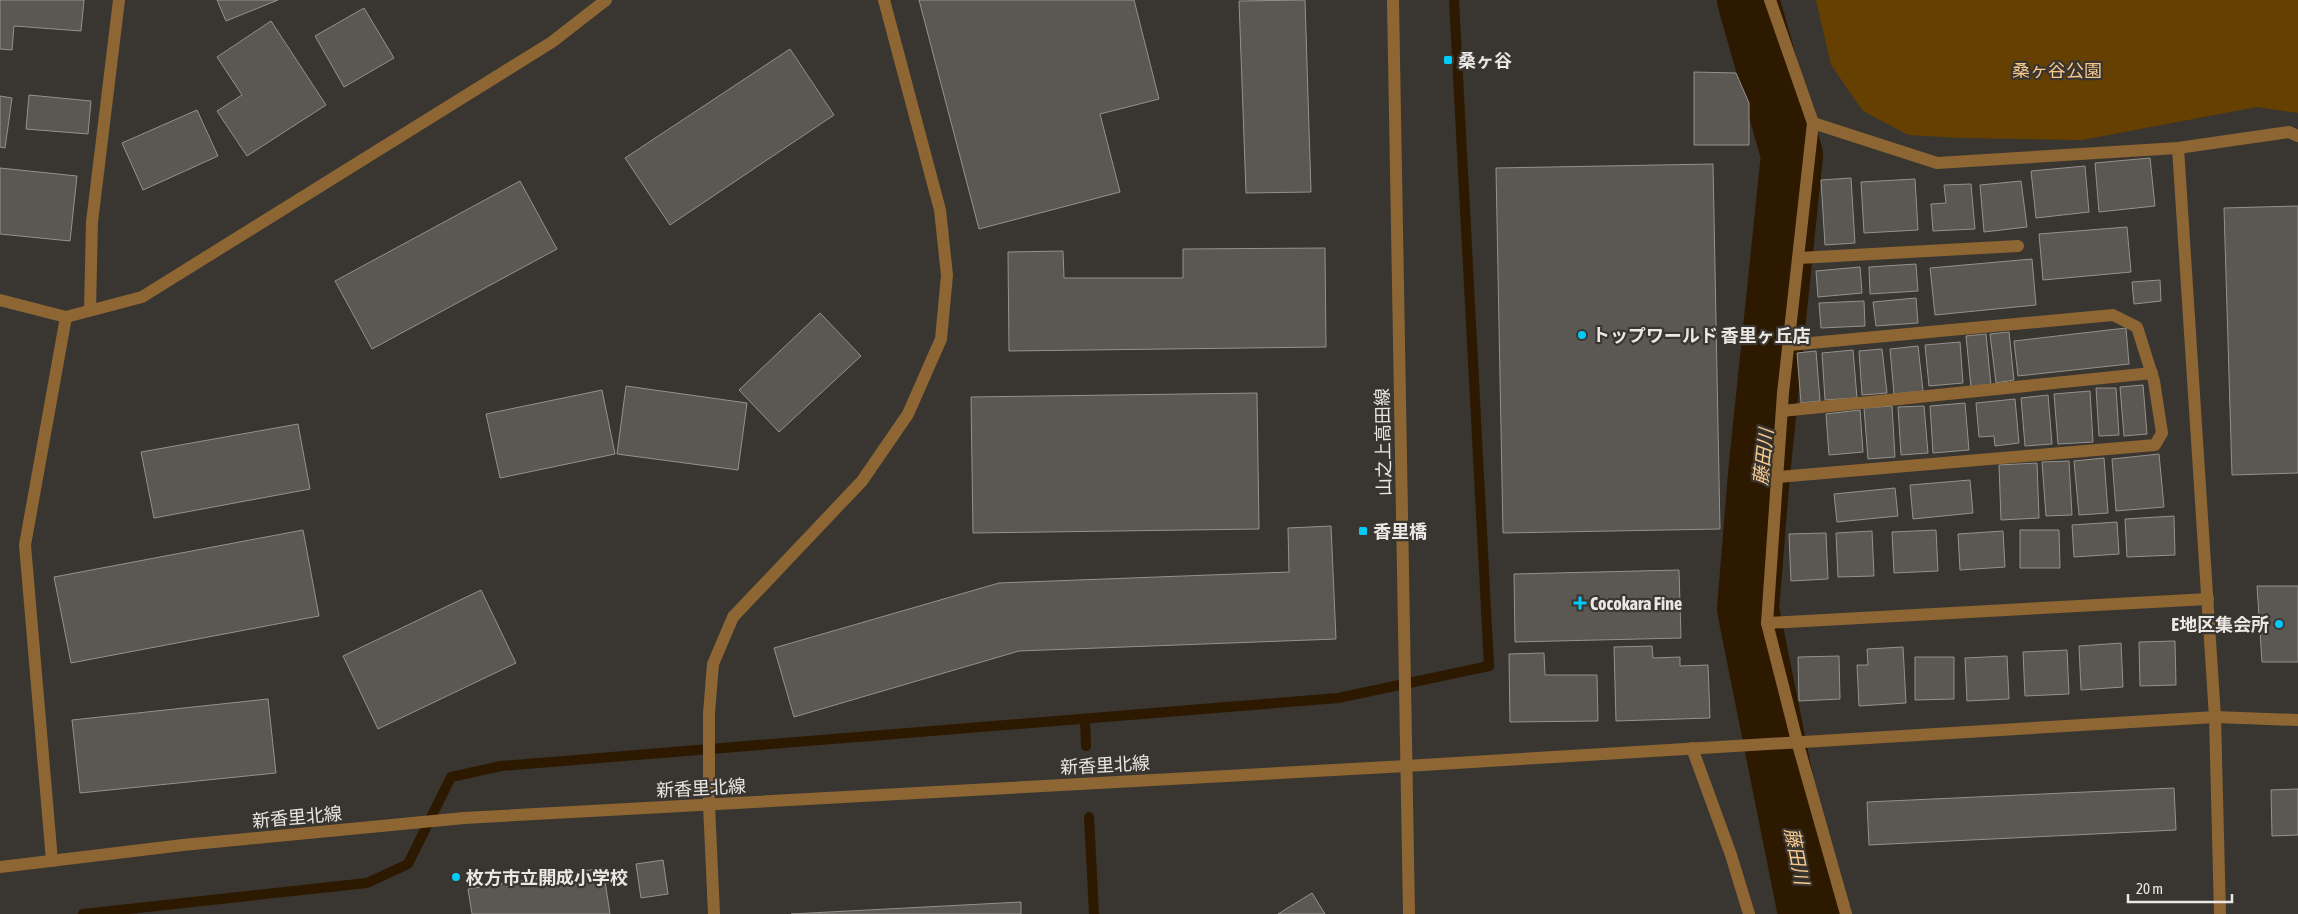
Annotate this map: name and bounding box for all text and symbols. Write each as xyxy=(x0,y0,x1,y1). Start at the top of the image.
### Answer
place label: 桑ヶ谷 xyxy=(1458,50,1512,71)
marker: 桑ヶ谷 xyxy=(1442,54,1454,66)
park label: 桑ヶ谷公園 xyxy=(2012,60,2102,81)
place label: トップワールド 香里ヶ丘店 xyxy=(1592,325,1810,346)
marker: トップワールド 香里ヶ丘店 xyxy=(1576,329,1588,341)
street label: 山之上高田線 xyxy=(1372,388,1394,496)
water label: 藤田川 xyxy=(1749,426,1777,487)
place label: 香里橋 xyxy=(1373,521,1427,542)
marker: 香里橋 xyxy=(1357,525,1369,537)
place label: Cocokara Fine xyxy=(1590,593,1682,614)
marker: Cocokara Fine xyxy=(1574,597,1586,609)
place label: E地区集会所 xyxy=(2171,614,2269,635)
marker: E地区集会所 xyxy=(2273,618,2285,630)
street label: 新香里北線 xyxy=(1060,752,1150,778)
street label: 新香里北線 xyxy=(656,775,746,801)
street label: 新香里北線 xyxy=(251,803,343,831)
water label: 藤田川 xyxy=(1781,826,1814,888)
place label: 枚方市立開成小学校 xyxy=(466,867,628,888)
marker: 枚方市立開成小学校 xyxy=(450,871,462,883)
scale bar xyxy=(2128,872,2232,904)
text: 20 m xyxy=(2136,880,2163,897)

